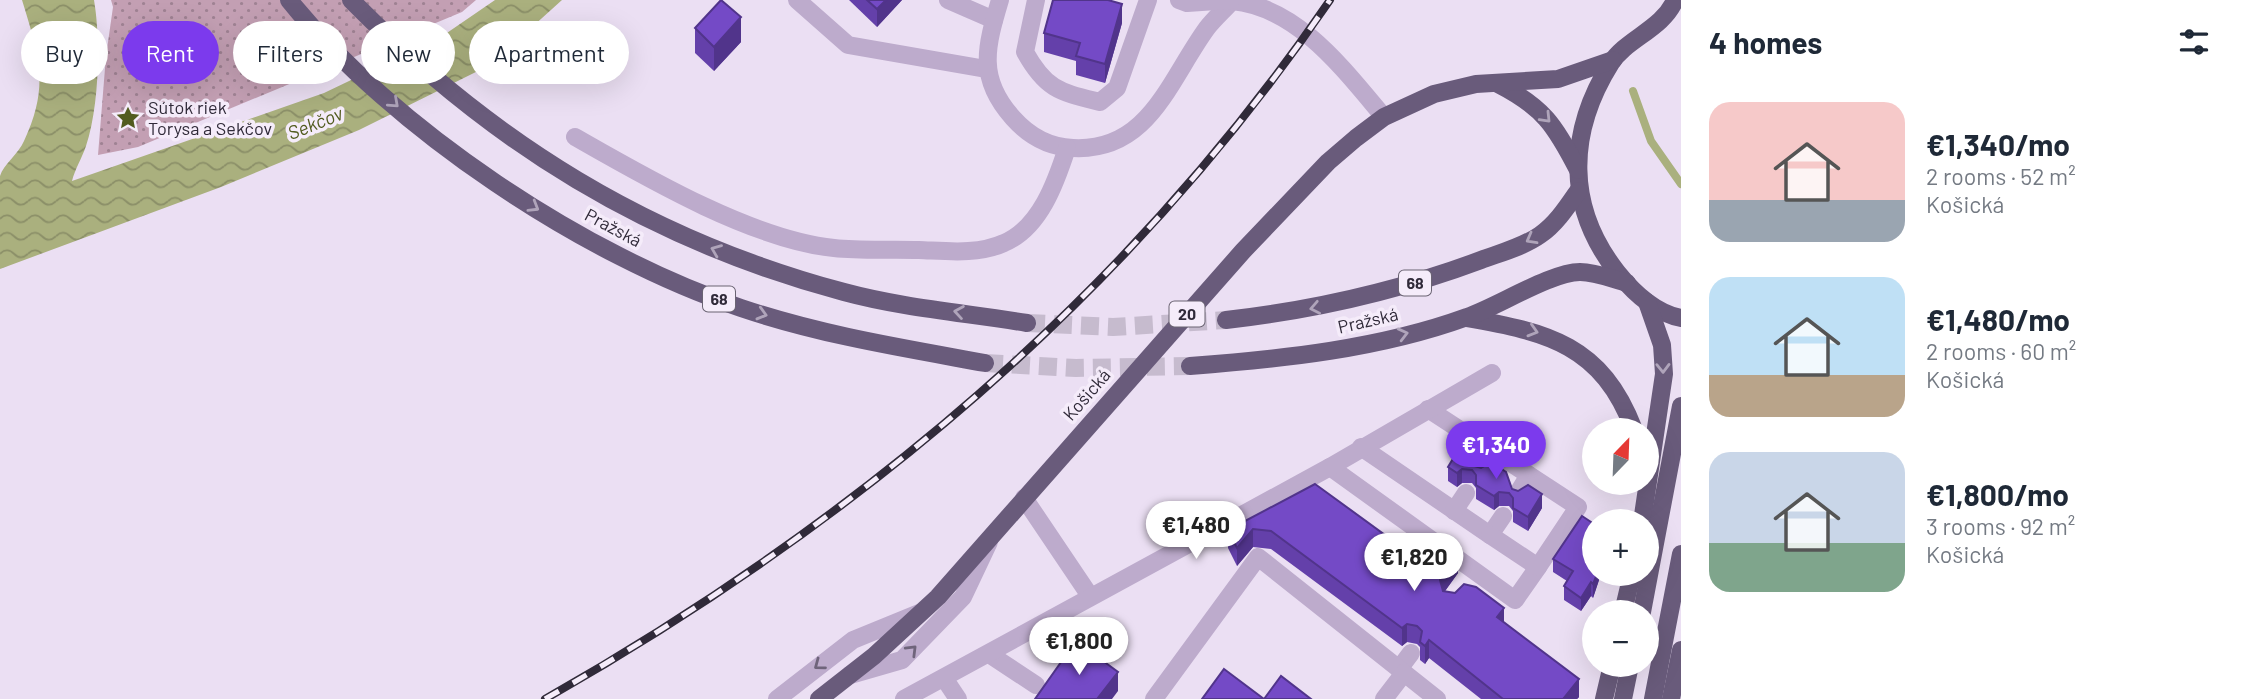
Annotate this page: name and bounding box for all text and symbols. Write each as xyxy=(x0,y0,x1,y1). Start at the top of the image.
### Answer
chip: Buy xyxy=(21,21,108,84)
chip: Rent xyxy=(122,21,219,84)
chip: Filters xyxy=(233,21,347,84)
chip: New xyxy=(361,21,455,84)
chip: Apartment xyxy=(469,21,629,84)
icon: filters xyxy=(2175,23,2213,61)
text: 4 homes xyxy=(1709,24,1822,60)
one-way arrow xyxy=(386,95,399,108)
place label: Sútok riek Torysa a Sekčov xyxy=(148,96,272,139)
water label: Sekčov xyxy=(284,101,346,144)
place icon: Sútok riek Torysa a Sekčov xyxy=(114,104,142,132)
one-way arrow xyxy=(1538,110,1551,123)
text: €1,340/mo xyxy=(1926,126,2070,162)
icon: home xyxy=(1765,130,1849,214)
text: 2 rooms · 52 m² xyxy=(1926,162,2076,190)
text: Košická xyxy=(1926,190,2004,218)
one-way arrow xyxy=(527,199,540,212)
street label: Pražská xyxy=(581,203,646,251)
one-way arrow xyxy=(1526,231,1539,244)
one-way arrow xyxy=(711,244,723,258)
road number: 68 xyxy=(1399,270,1431,296)
road number: 68 xyxy=(703,286,735,312)
one-way arrow xyxy=(1309,299,1321,314)
text: €1,480/mo xyxy=(1926,301,2070,337)
road number: 20 xyxy=(1170,302,1204,326)
street label: Pražská xyxy=(1336,302,1400,338)
one-way arrow xyxy=(953,305,965,320)
icon: home xyxy=(1765,305,1849,389)
one-way arrow xyxy=(755,306,767,320)
one-way arrow xyxy=(1527,323,1539,338)
one-way arrow xyxy=(1397,328,1409,342)
text: 2 rooms · 60 m² xyxy=(1926,337,2076,365)
one-way arrow xyxy=(1655,363,1671,374)
street label: Košická xyxy=(1058,364,1115,425)
text: Košická xyxy=(1926,365,2004,393)
north arrow xyxy=(1582,418,1659,495)
map controls xyxy=(1582,418,1659,677)
pin: €1,340 xyxy=(1439,421,1553,481)
text: €1,340 xyxy=(1462,430,1530,458)
text: €1,800/mo xyxy=(1926,476,2069,512)
icon: home xyxy=(1765,480,1849,564)
pin: €1,480 xyxy=(1139,502,1253,561)
button: + xyxy=(1582,509,1659,586)
text: €1,480 xyxy=(1162,510,1230,538)
text: 3 rooms · 92 m² xyxy=(1926,512,2075,540)
pin: €1,820 xyxy=(1357,534,1471,593)
text: Košická xyxy=(1926,540,2004,568)
text: €1,820 xyxy=(1380,542,1448,570)
button: − xyxy=(1582,600,1659,677)
pin: €1,800 xyxy=(1022,618,1136,677)
text: €1,800 xyxy=(1045,626,1113,654)
one-way arrow xyxy=(903,645,916,658)
one-way arrow xyxy=(815,657,827,670)

